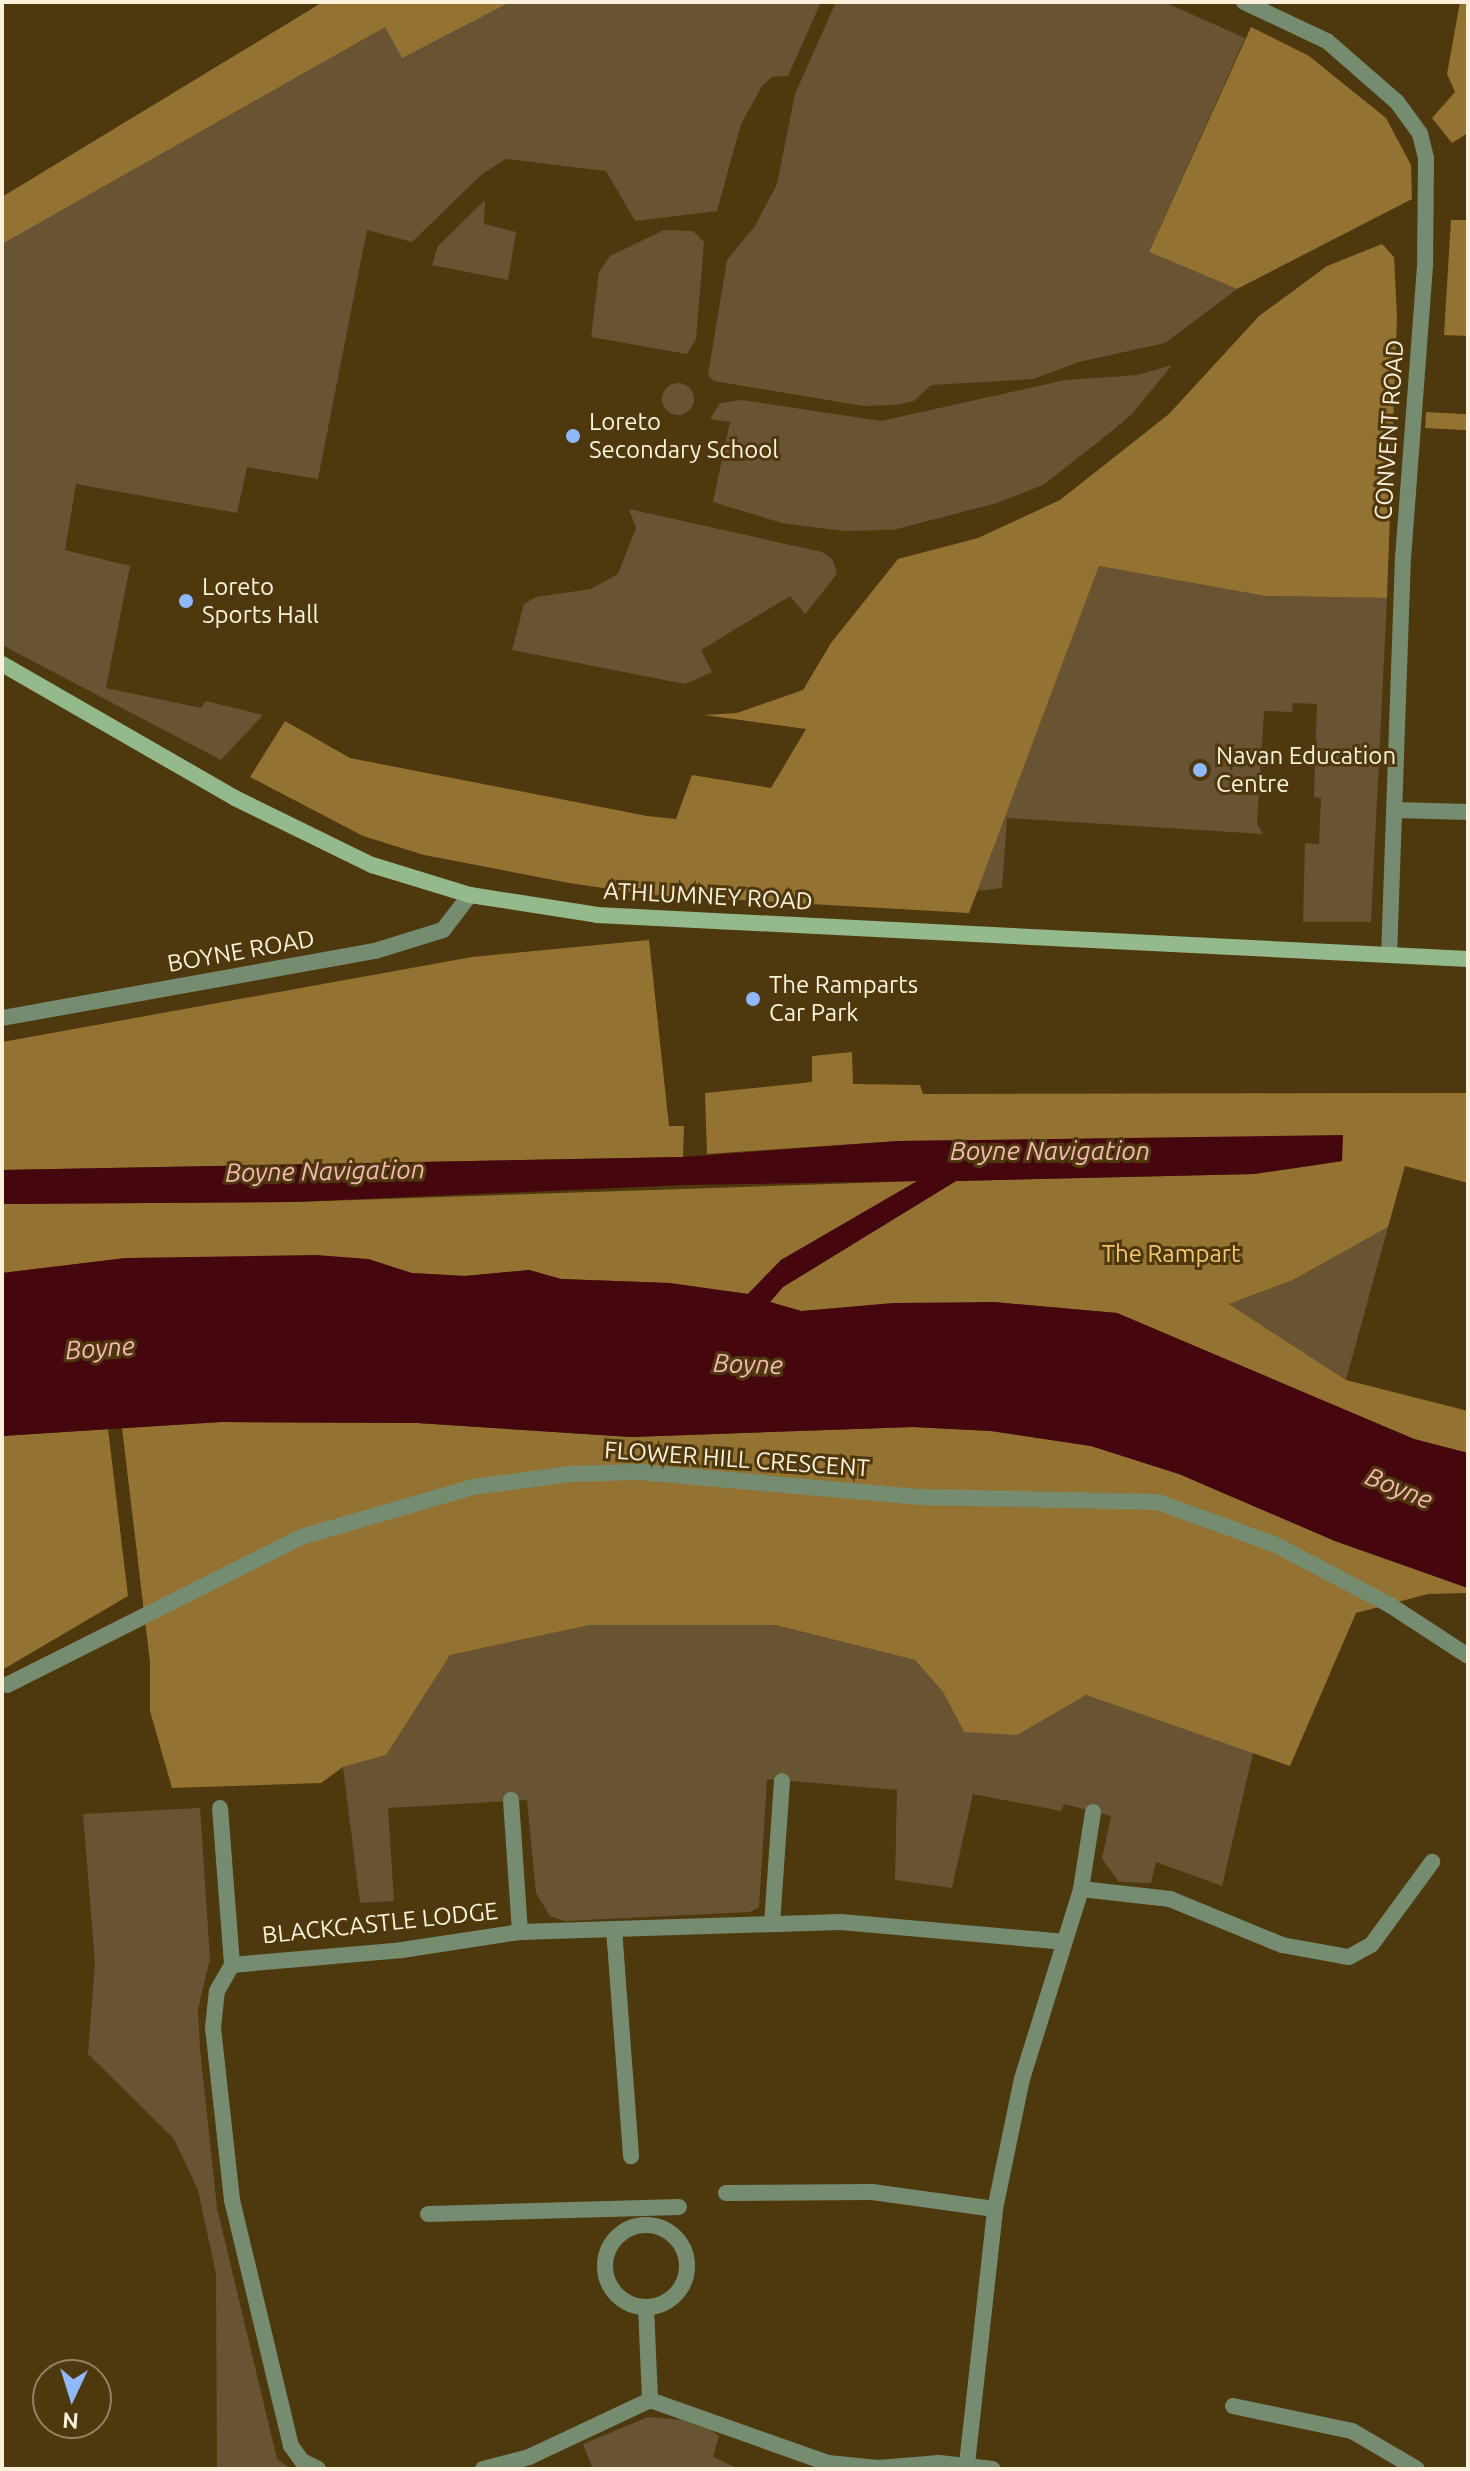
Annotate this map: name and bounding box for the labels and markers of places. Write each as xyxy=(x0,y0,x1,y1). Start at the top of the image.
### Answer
place label: Loreto Secondary School xyxy=(589,408,779,464)
marker: Loreto Secondary School xyxy=(564,427,582,445)
place label: Loreto Sports Hall xyxy=(202,573,319,629)
marker: Loreto Sports Hall xyxy=(177,592,195,610)
place label: Navan Education Centre xyxy=(1216,742,1396,798)
marker: Navan Education Centre xyxy=(1191,761,1209,779)
place label: The Ramparts Car Park xyxy=(769,971,918,1027)
marker: The Ramparts Car Park xyxy=(744,990,762,1008)

